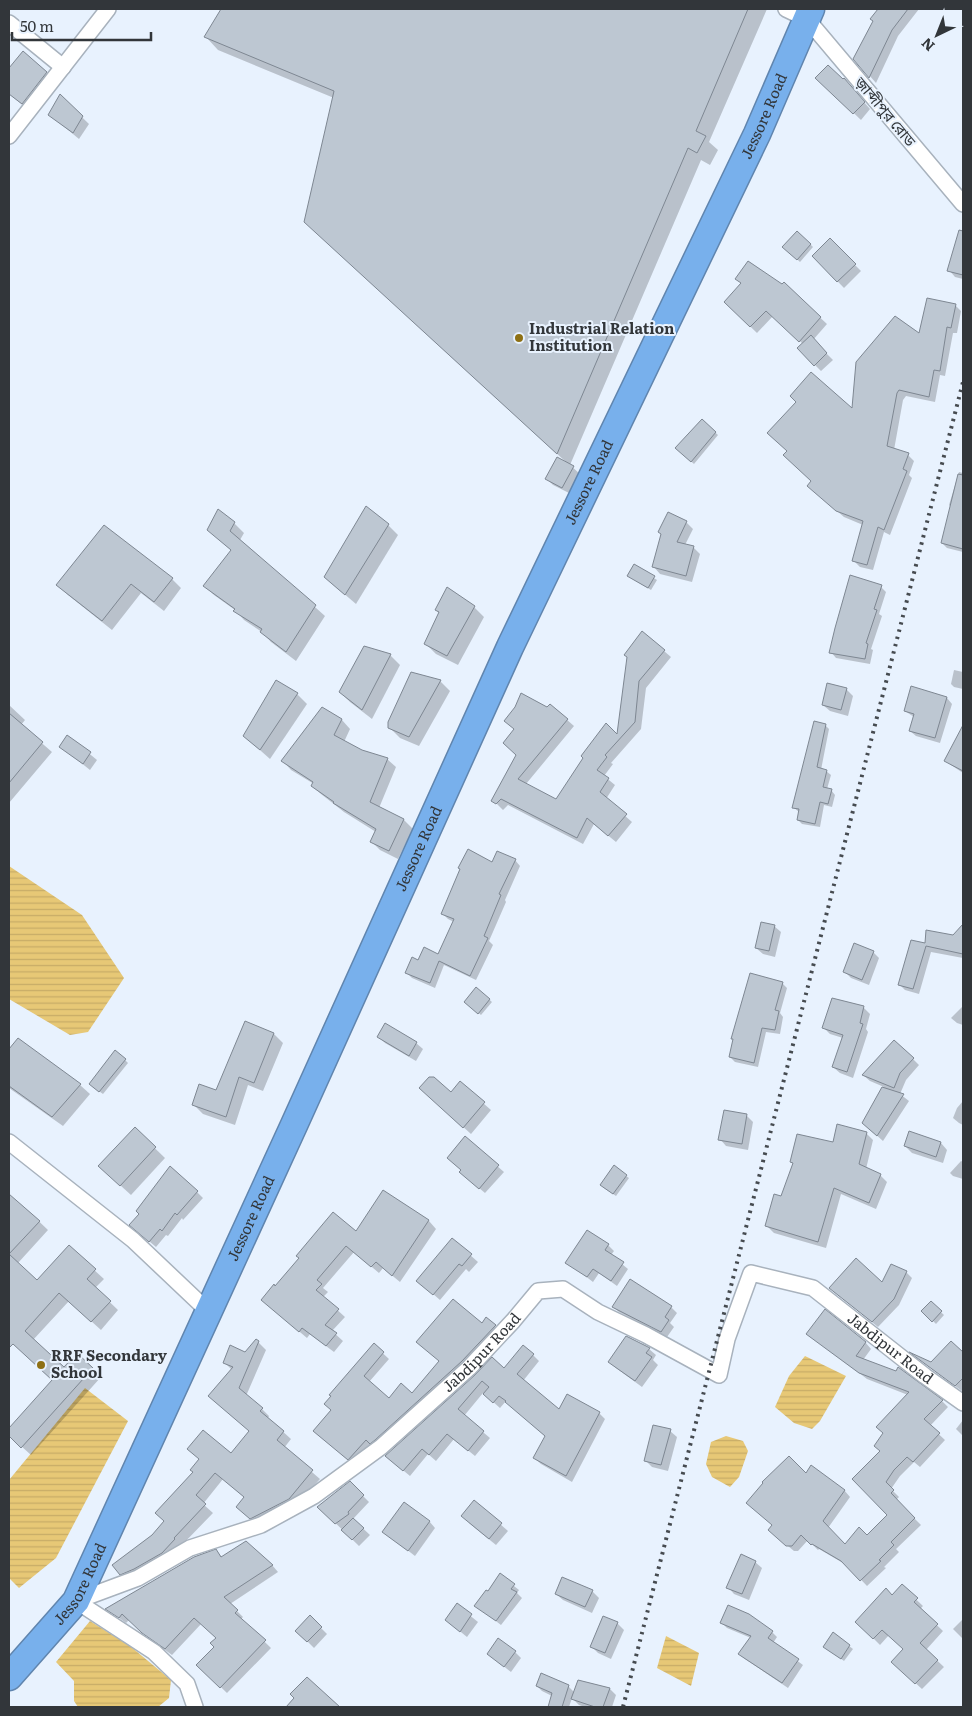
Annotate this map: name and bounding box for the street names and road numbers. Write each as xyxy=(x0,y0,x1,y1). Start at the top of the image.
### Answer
street label: Jessore Road xyxy=(734,69,792,162)
street label: জ়াব্দীপুর রোড xyxy=(849,70,922,151)
street label: Jessore Road xyxy=(558,436,618,528)
street label: Jessore Road xyxy=(388,802,447,895)
street label: Jessore Road xyxy=(220,1171,279,1264)
street label: Jabdipur Road xyxy=(843,1306,939,1389)
street label: Jabdipur Road xyxy=(437,1307,526,1397)
street label: Jessore Road xyxy=(47,1539,111,1629)

